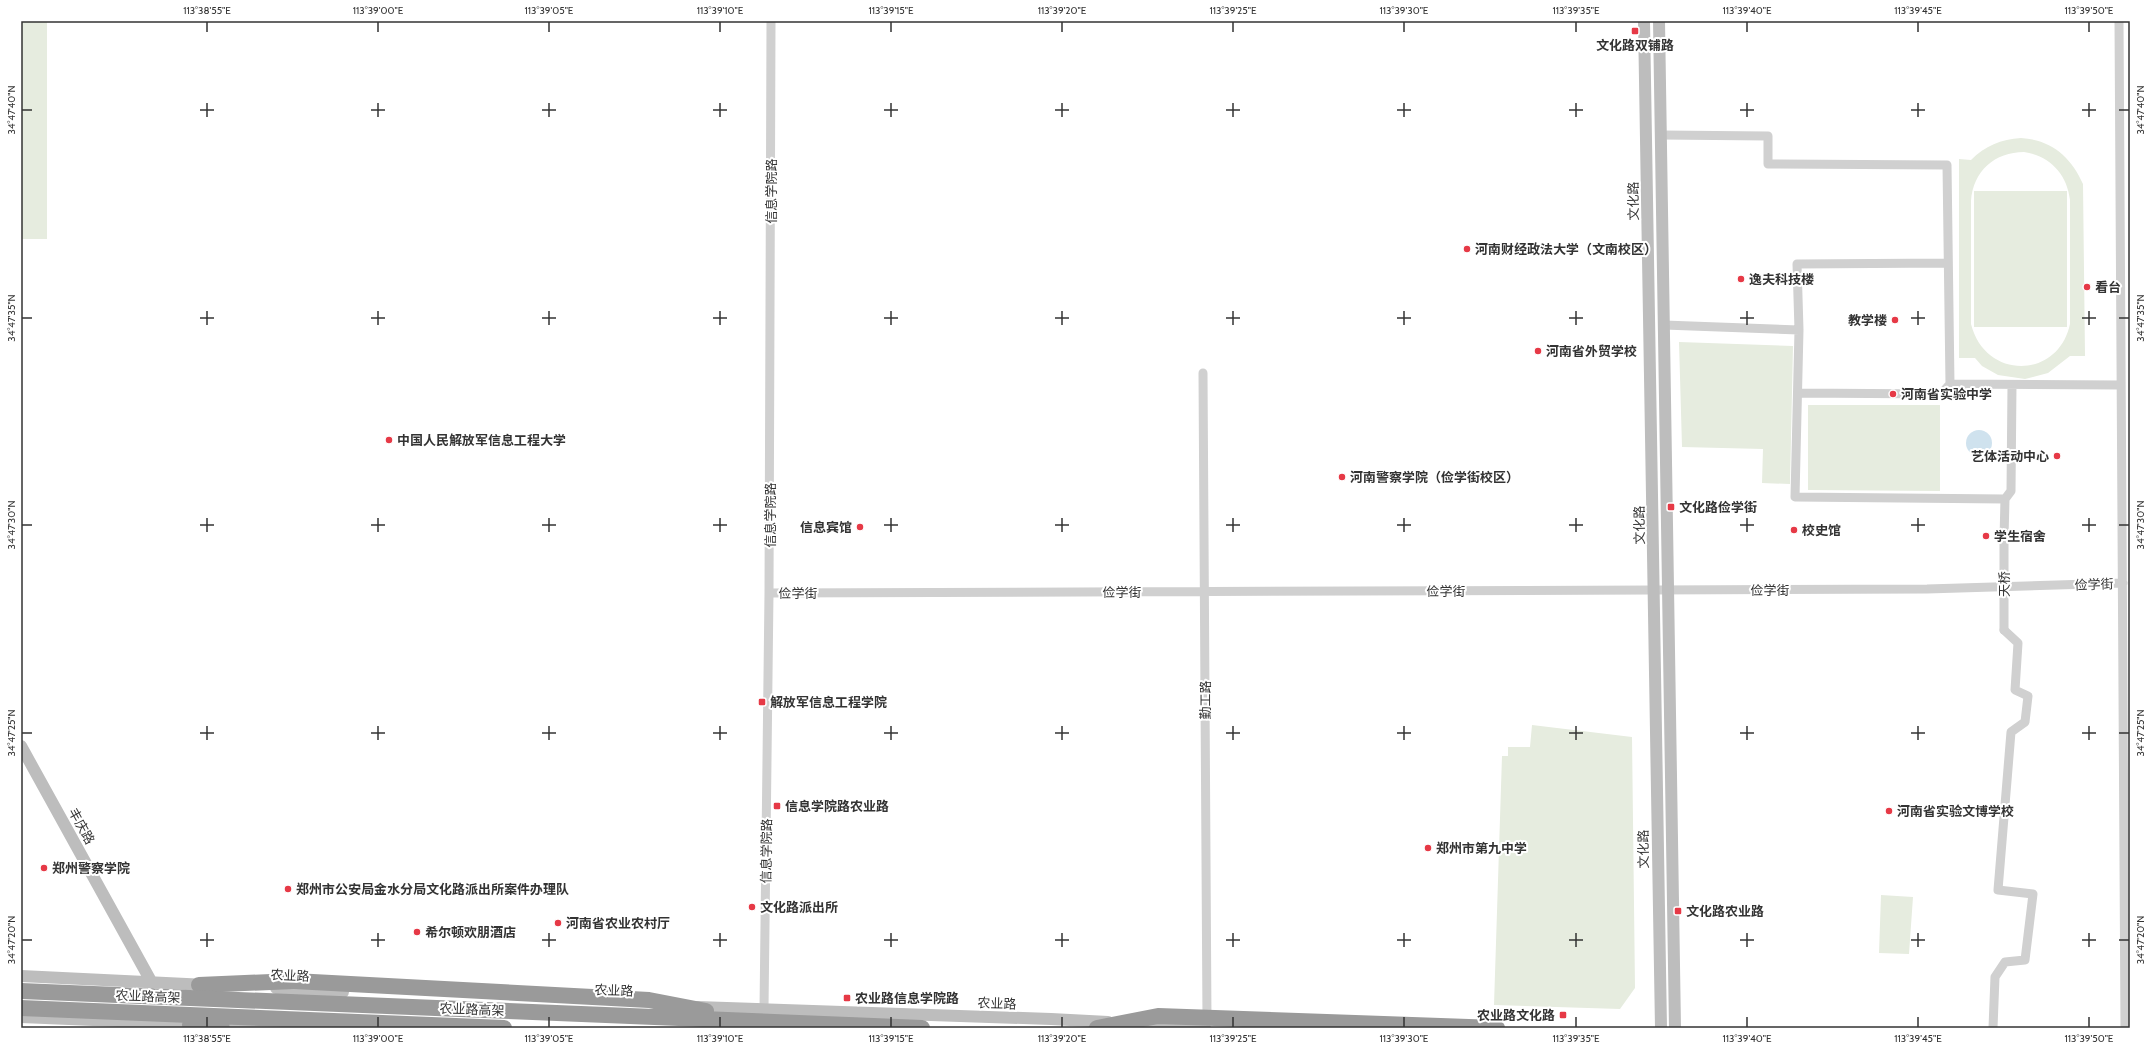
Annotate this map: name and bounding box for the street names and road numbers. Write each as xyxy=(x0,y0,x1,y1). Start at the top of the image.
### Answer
street label: 信息学院路 xyxy=(763,158,779,224)
street label: 文化路 xyxy=(1625,181,1641,221)
street label: 信息学院路 xyxy=(762,482,778,548)
street label: 文化路 xyxy=(1631,505,1647,545)
street label: 天桥 xyxy=(1996,571,2012,597)
street label: 俭学街 xyxy=(2074,575,2114,593)
street label: 俭学街 xyxy=(1750,582,1790,598)
street label: 俭学街 xyxy=(1426,583,1466,599)
street label: 俭学街 xyxy=(1102,584,1142,600)
street label: 俭学街 xyxy=(778,585,818,601)
street label: 勤工路 xyxy=(1197,680,1213,720)
street label: 丰庆路 xyxy=(66,805,98,847)
street label: 信息学院路 xyxy=(757,818,775,884)
street label: 文化路 xyxy=(1635,829,1651,869)
street label: 农业路 xyxy=(270,966,310,984)
street label: 农业路 xyxy=(594,981,634,999)
street label: 农业路高架 xyxy=(115,987,181,1005)
street label: 农业路 xyxy=(977,994,1017,1012)
street label: 农业路高架 xyxy=(439,1000,505,1018)

